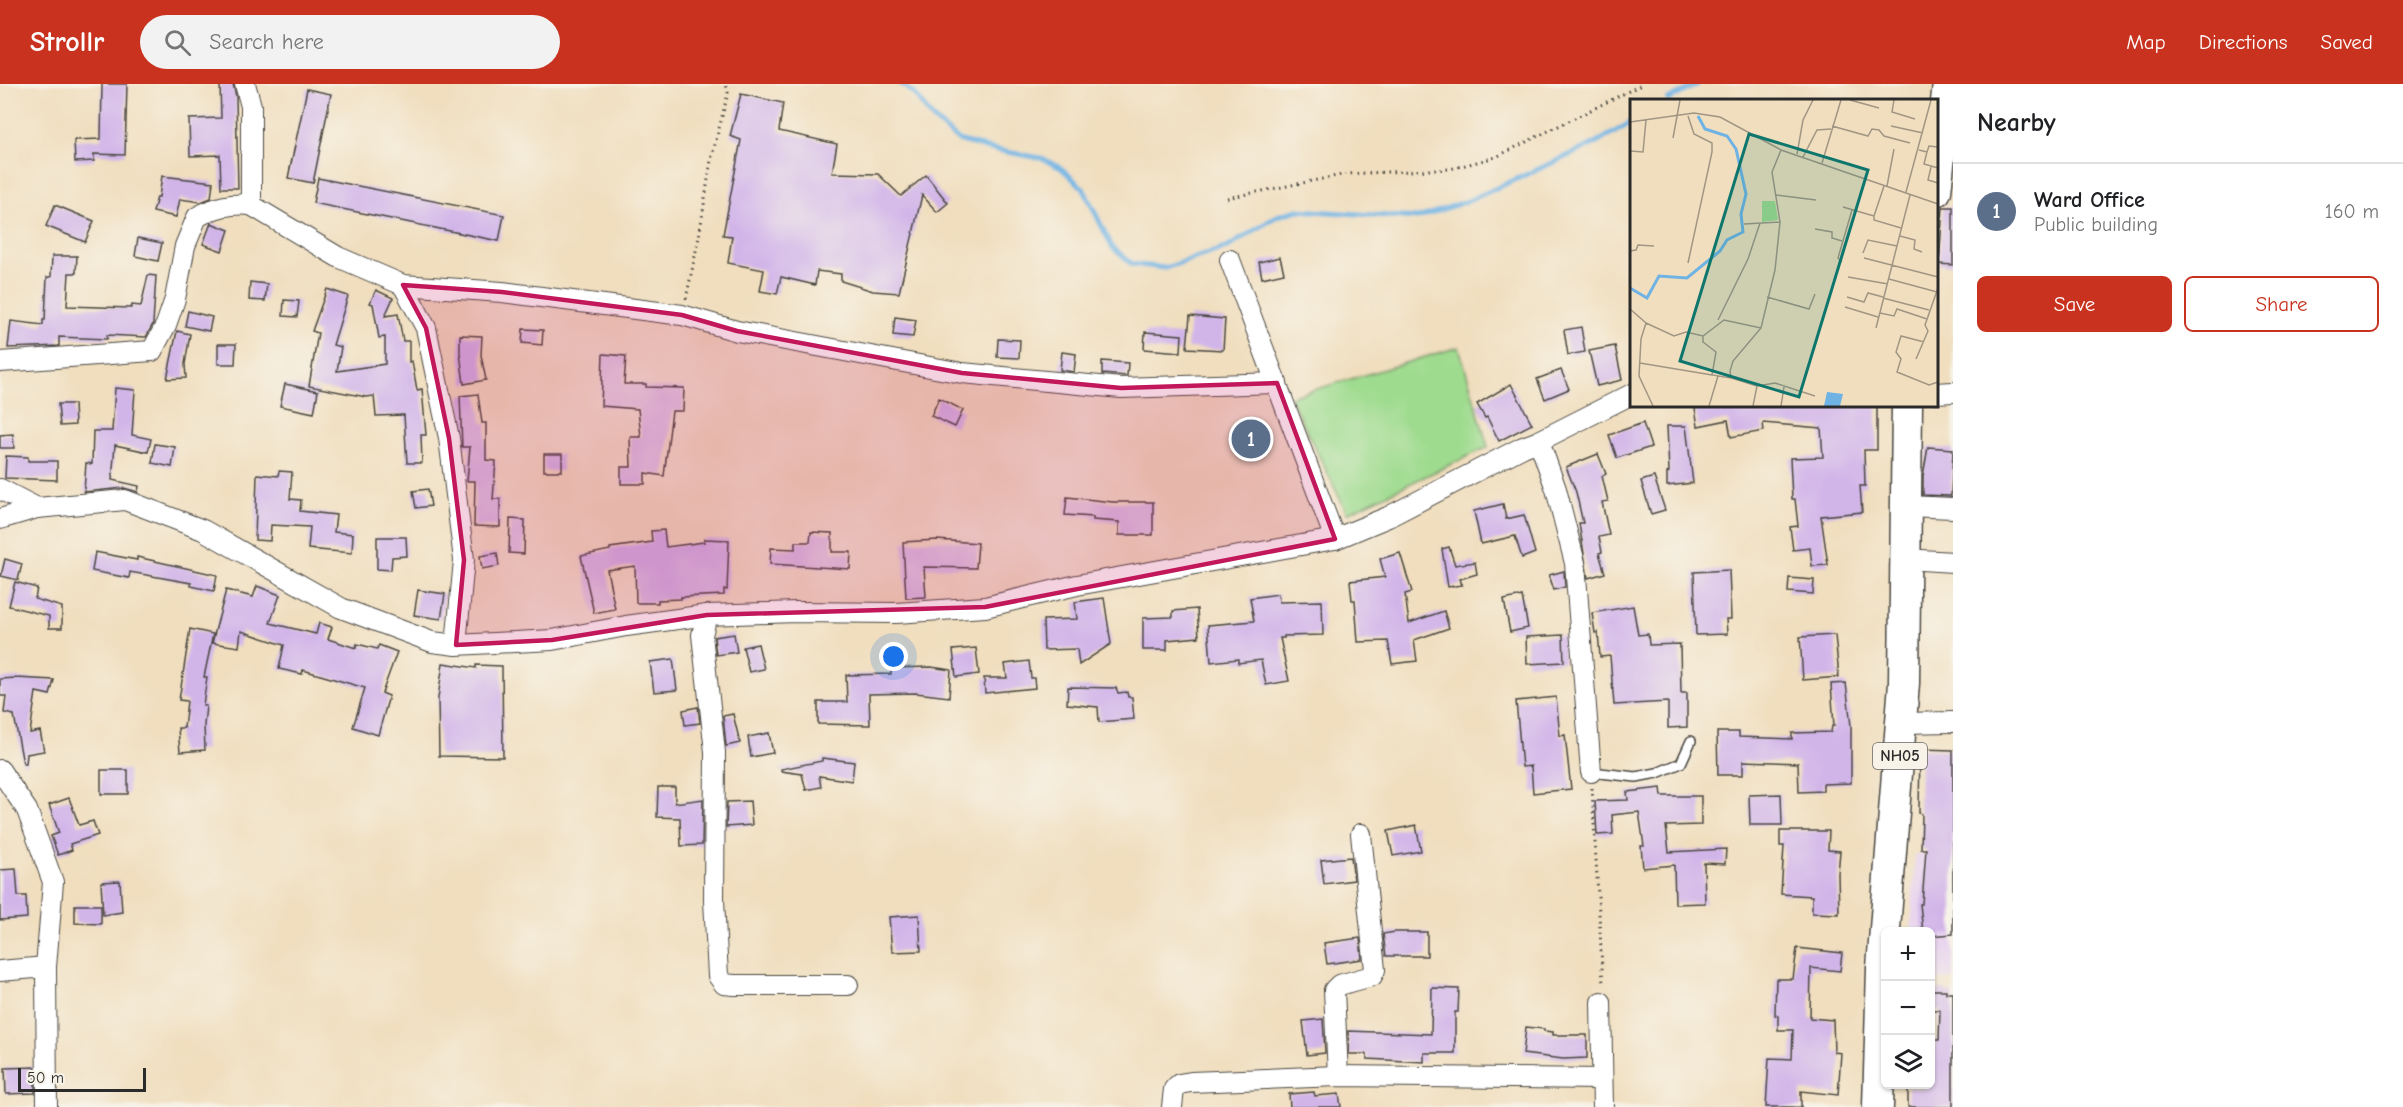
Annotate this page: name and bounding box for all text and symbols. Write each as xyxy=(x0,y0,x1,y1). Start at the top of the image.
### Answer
search box xyxy=(140,15,560,69)
text: Strollr xyxy=(30,26,104,58)
icon: search xyxy=(161,26,194,59)
text: Search here xyxy=(209,29,324,55)
text: Map xyxy=(2126,30,2166,54)
text: Directions xyxy=(2199,30,2288,54)
text: Saved xyxy=(2321,30,2373,54)
inset map xyxy=(1630,99,1938,406)
text: Nearby xyxy=(1977,108,2056,138)
text: Ward Office xyxy=(2034,187,2145,213)
text: 1 xyxy=(1993,200,2000,223)
text: 160 m xyxy=(2325,200,2379,223)
text: Public building xyxy=(2034,213,2158,236)
button: Save xyxy=(1977,276,2172,332)
button: Share xyxy=(2184,276,2379,332)
pin: 1 xyxy=(1232,416,1270,462)
your location xyxy=(879,642,908,671)
road number: NH05 xyxy=(1873,743,1927,769)
map controls xyxy=(1881,927,1935,1089)
button: + xyxy=(1881,927,1935,981)
button: − xyxy=(1881,981,1935,1035)
button: layers xyxy=(1881,1035,1935,1089)
scale bar xyxy=(18,1065,146,1092)
text: 50 m xyxy=(27,1069,64,1087)

